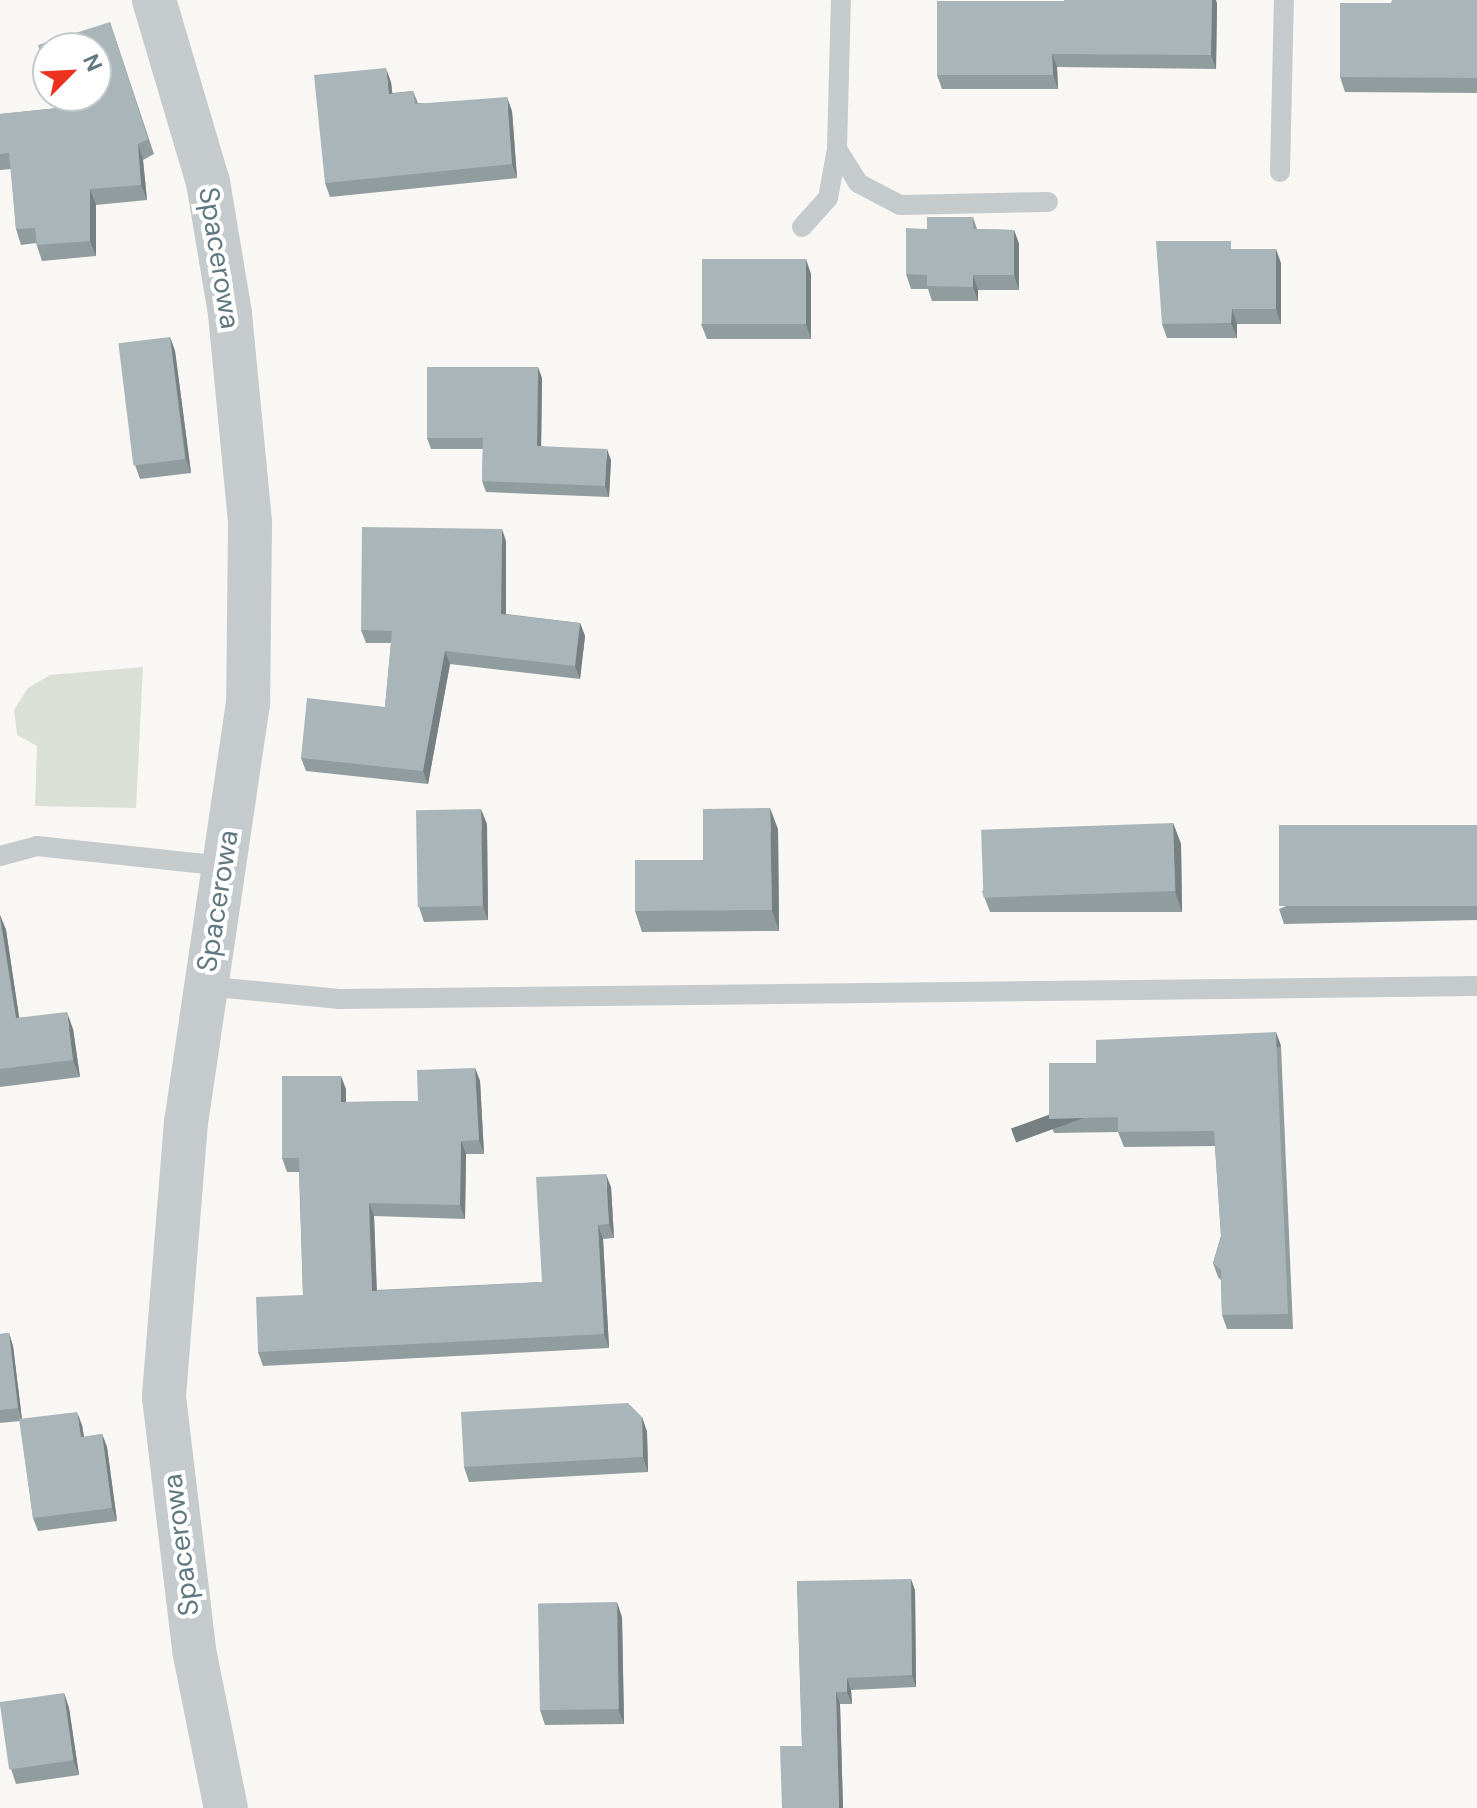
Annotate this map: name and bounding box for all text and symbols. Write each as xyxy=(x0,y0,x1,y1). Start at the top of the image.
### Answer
north arrow xyxy=(32,32,112,112)
text: N xyxy=(76,50,109,76)
street label: Spacerowa xyxy=(191,185,247,331)
street label: Spacerowa xyxy=(190,828,246,974)
street label: Spacerowa xyxy=(156,1472,206,1618)

